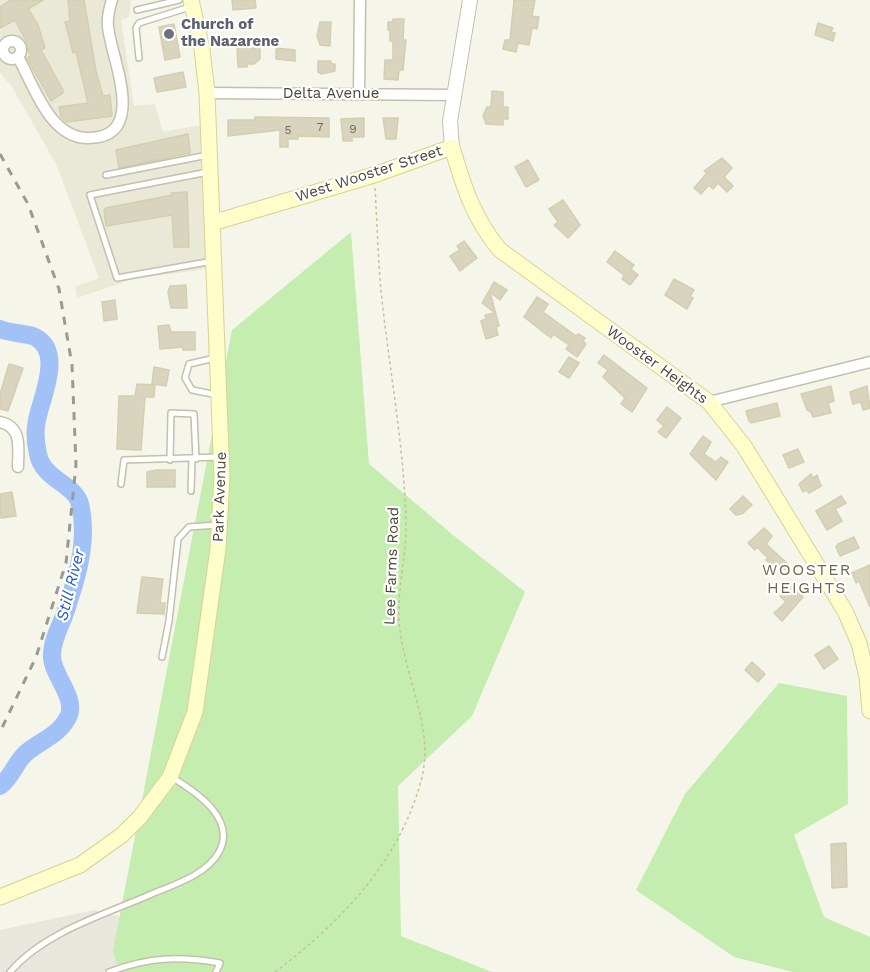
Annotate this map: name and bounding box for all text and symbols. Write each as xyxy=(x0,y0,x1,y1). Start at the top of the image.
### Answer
place label: Church of the Nazarene xyxy=(181,16,279,51)
marker: Church of the Nazarene xyxy=(162,27,176,41)
street label: Delta Avenue xyxy=(283,85,379,103)
house number: 7 xyxy=(317,120,323,134)
house number: 9 xyxy=(349,122,357,136)
house number: 5 xyxy=(285,123,291,137)
street label: West Wooster Street xyxy=(293,142,445,206)
street label: Wooster Heights xyxy=(603,322,711,408)
street label: Park Avenue xyxy=(209,451,231,543)
street label: Lee Farms Road xyxy=(381,507,403,625)
water label: Still River xyxy=(53,547,89,623)
district label: WOOSTER HEIGHTS xyxy=(762,560,852,598)

